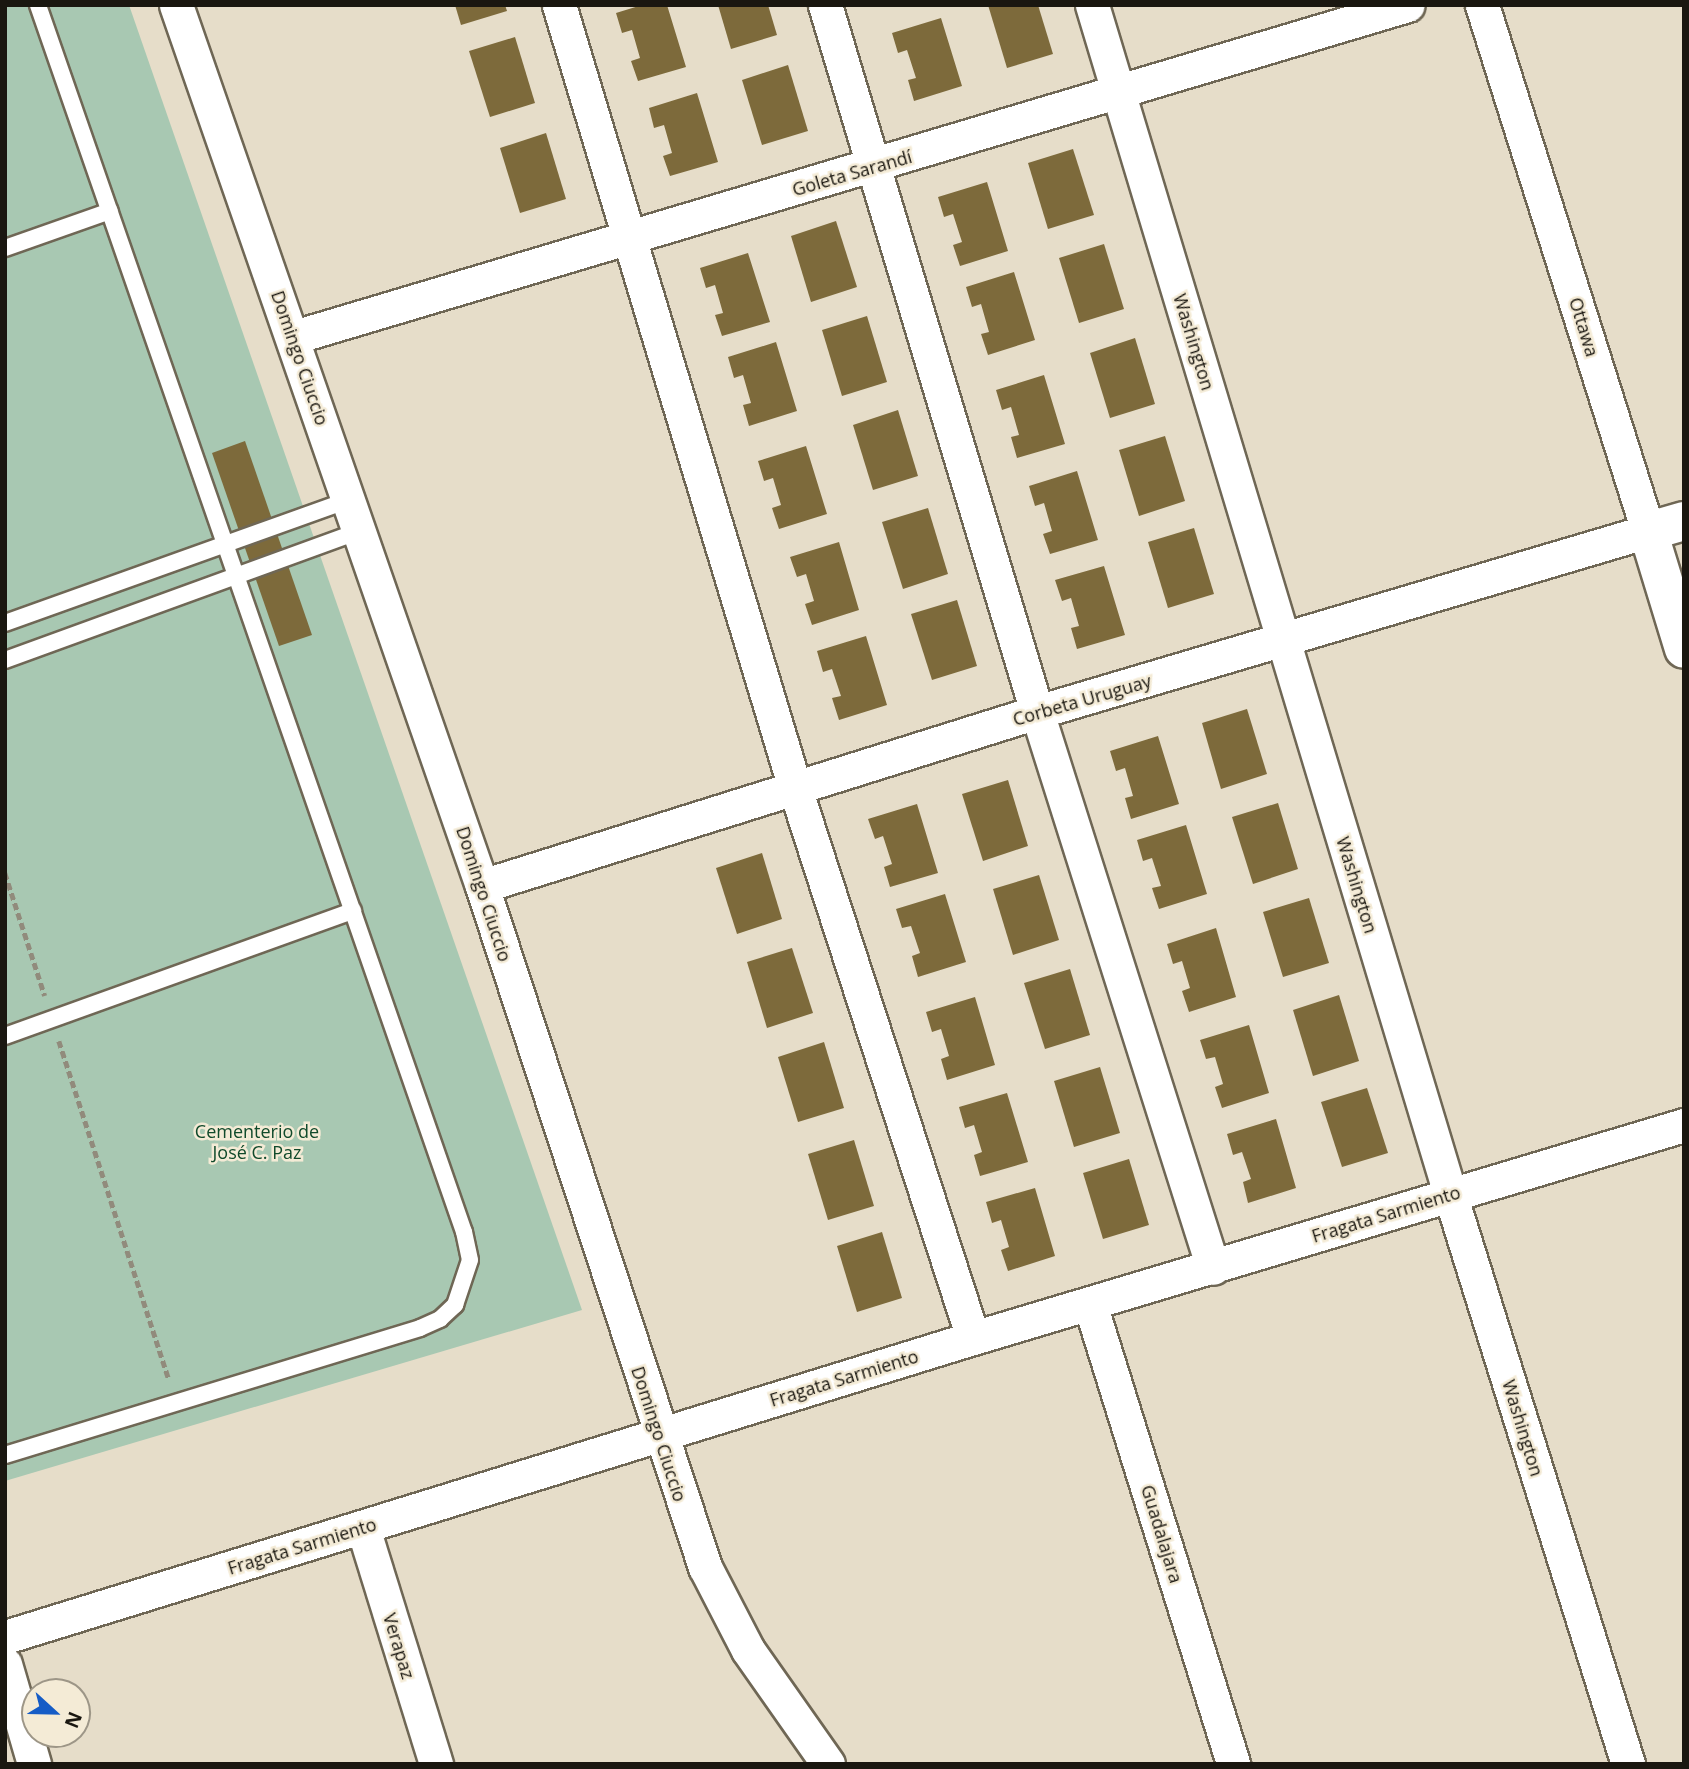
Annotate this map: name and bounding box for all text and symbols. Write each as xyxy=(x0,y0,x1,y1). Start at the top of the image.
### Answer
street label: Goleta Sarandí xyxy=(790,146,914,200)
street label: Domingo Ciuccio xyxy=(267,288,333,428)
street label: Washington xyxy=(1169,291,1219,393)
street label: Ottawa xyxy=(1565,295,1603,359)
street label: Corbeta Uruguay xyxy=(1010,670,1154,730)
street label: Domingo Ciuccio xyxy=(452,824,516,964)
street label: Washington xyxy=(1332,834,1382,936)
park label: Cementerio de José C. Paz xyxy=(195,1121,319,1164)
street label: Fragata Sarmiento xyxy=(1309,1181,1463,1247)
street label: Fragata Sarmiento xyxy=(767,1345,921,1411)
street label: Domingo Ciuccio xyxy=(627,1364,691,1504)
street label: Washington xyxy=(1498,1377,1548,1479)
street label: Guadalajara xyxy=(1137,1482,1187,1586)
street label: Fragata Sarmiento xyxy=(225,1513,379,1579)
street label: Verapaz xyxy=(379,1610,419,1682)
north arrow xyxy=(21,1678,91,1748)
text: N xyxy=(59,1708,89,1732)

